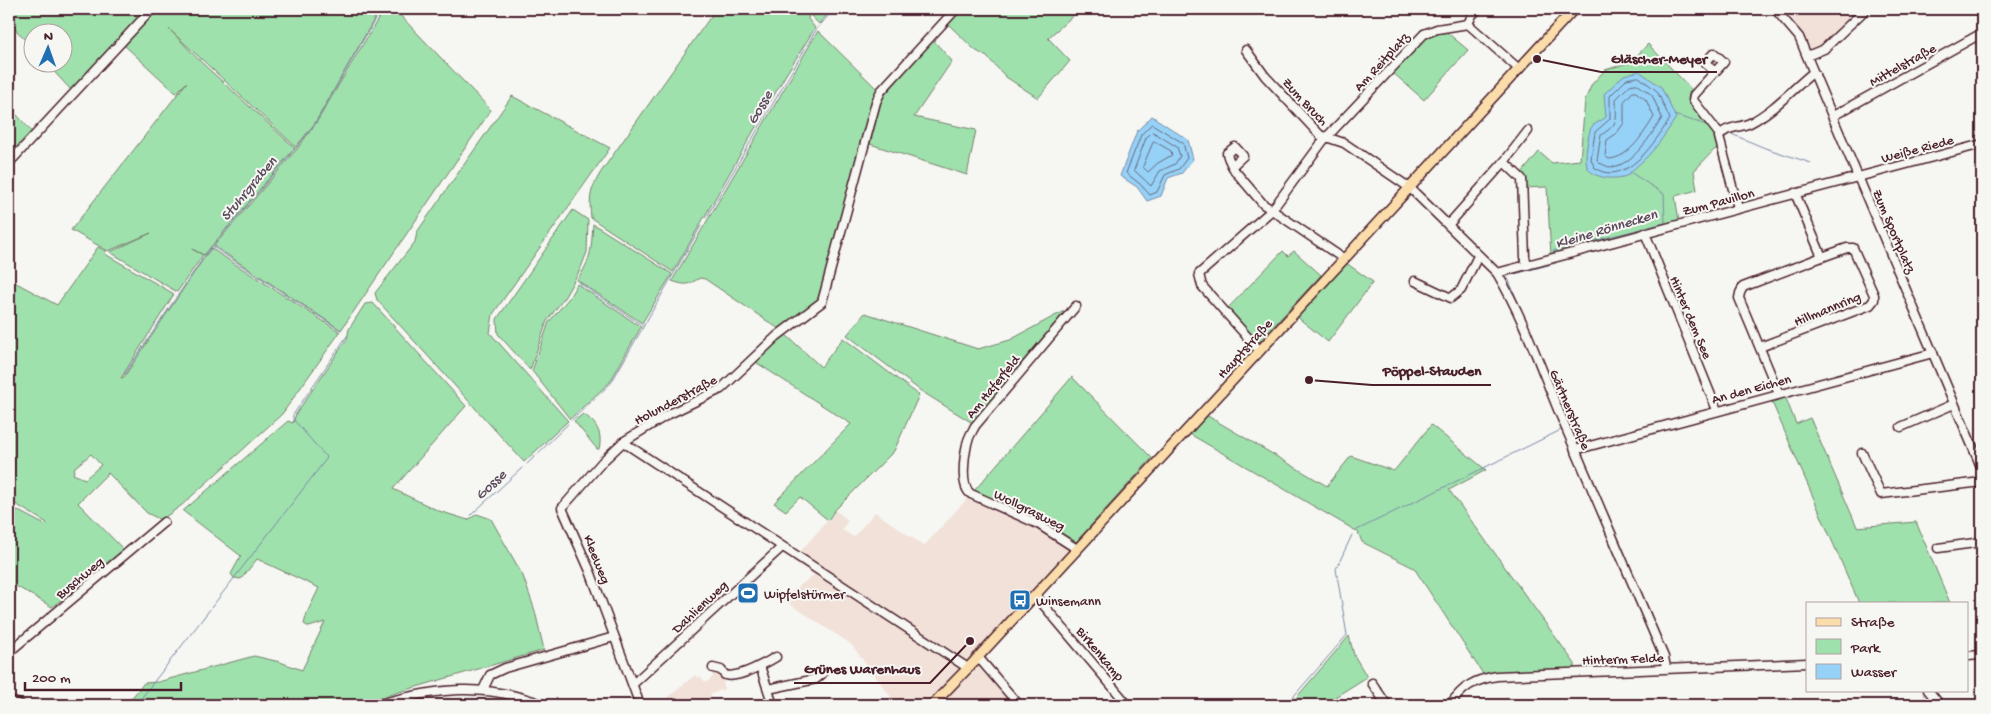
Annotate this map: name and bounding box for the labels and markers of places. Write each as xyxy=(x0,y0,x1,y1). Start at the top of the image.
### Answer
callout: Gläscher-Meyer xyxy=(1601,42,1717,72)
callout: Pöppel-Stauden xyxy=(1372,355,1491,385)
sports icon: Wipfelstürmer xyxy=(736,581,760,605)
place label: Wipfelstürmer xyxy=(764,587,846,604)
bus stop icon: Winsemann xyxy=(1008,588,1032,612)
place label: Winsemann xyxy=(1036,594,1101,611)
callout: Grünes Warenhaus xyxy=(794,653,930,683)

